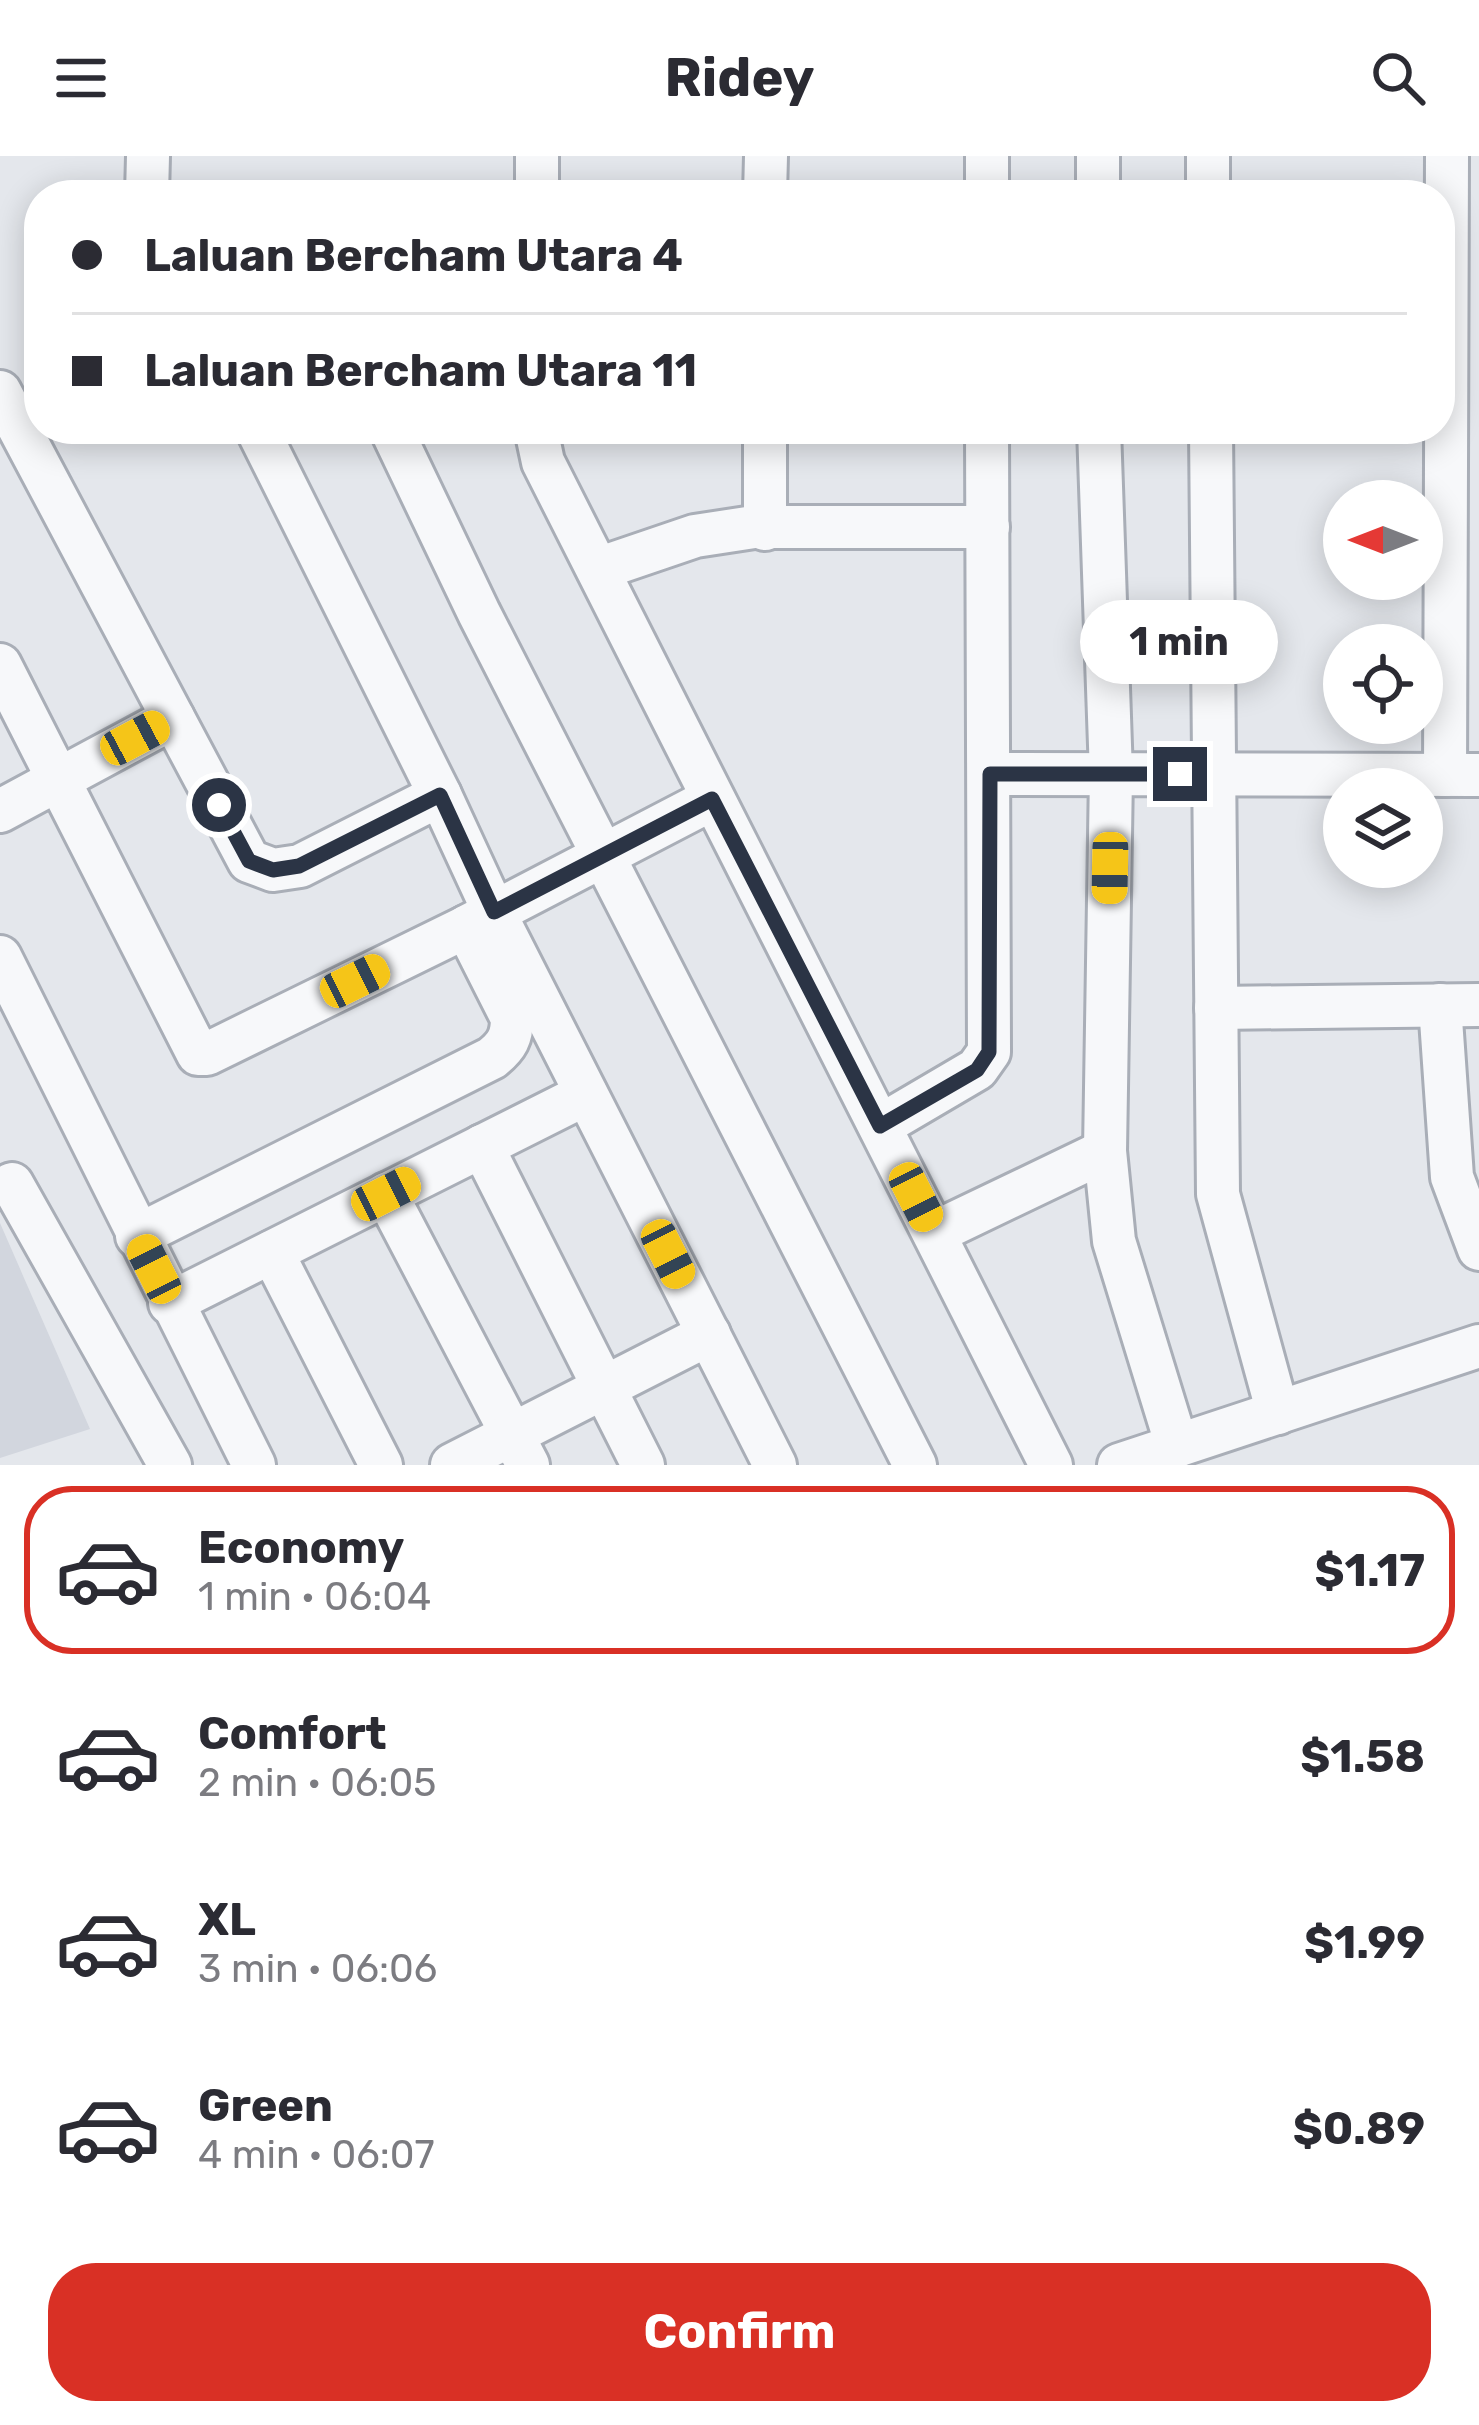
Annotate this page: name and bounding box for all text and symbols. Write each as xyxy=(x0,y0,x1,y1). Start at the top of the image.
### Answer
icon: menu xyxy=(48,45,114,111)
icon: search xyxy=(1365,45,1431,111)
text: Ridey xyxy=(665,46,814,110)
text: Laluan Bercham Utara 4 xyxy=(144,229,683,282)
text: Laluan Bercham Utara 11 xyxy=(144,344,697,397)
north arrow xyxy=(1323,480,1443,600)
map controls xyxy=(1323,480,1443,888)
callout: 1 min xyxy=(1081,600,1279,684)
text: 1 min xyxy=(1129,619,1229,665)
button: locate xyxy=(1323,624,1443,744)
car xyxy=(95,705,175,771)
route end xyxy=(1153,747,1207,801)
button: layers xyxy=(1323,768,1443,888)
route start xyxy=(192,778,246,832)
car xyxy=(1091,832,1129,904)
car xyxy=(315,949,395,1013)
car xyxy=(884,1157,948,1237)
car xyxy=(346,1162,426,1226)
car xyxy=(636,1214,700,1294)
car xyxy=(122,1229,186,1309)
icon: car xyxy=(54,1516,162,1624)
text: Economy xyxy=(198,1521,404,1574)
text: $1.17 xyxy=(1315,1544,1425,1597)
text: 1 min · 06:04 xyxy=(198,1574,431,1620)
icon: car xyxy=(54,1702,162,1810)
text: Comfort xyxy=(198,1707,387,1760)
text: $1.58 xyxy=(1300,1730,1425,1783)
text: 2 min · 06:05 xyxy=(198,1760,436,1806)
icon: car xyxy=(54,1888,162,1996)
text: XL xyxy=(198,1893,256,1946)
text: $1.99 xyxy=(1304,1916,1425,1969)
text: 3 min · 06:06 xyxy=(198,1946,437,1992)
icon: car xyxy=(54,2074,162,2182)
text: Green xyxy=(198,2079,333,2132)
text: $0.89 xyxy=(1293,2102,1425,2155)
text: 4 min · 06:07 xyxy=(198,2132,435,2178)
button: Confirm xyxy=(48,2263,1431,2401)

